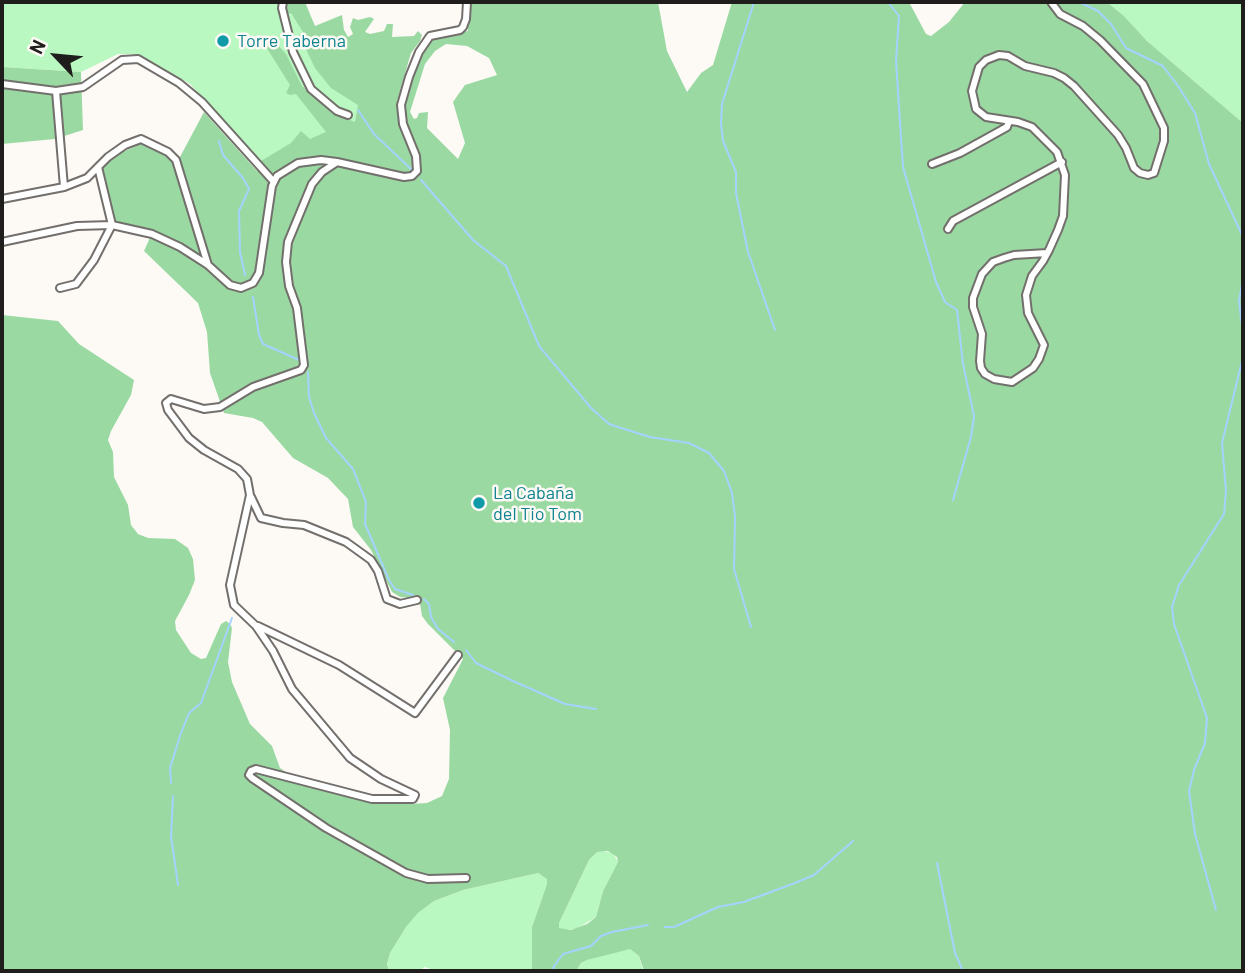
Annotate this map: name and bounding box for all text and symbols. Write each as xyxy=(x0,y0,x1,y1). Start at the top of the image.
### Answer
north arrow xyxy=(21,21,91,91)
place label: Torre Taberna xyxy=(237,30,346,52)
marker: Torre Taberna xyxy=(215,33,231,49)
text: N xyxy=(24,36,50,57)
place label: La Cabaña del Tio Tom xyxy=(493,482,582,524)
marker: La Cabaña del Tio Tom xyxy=(471,495,487,511)

